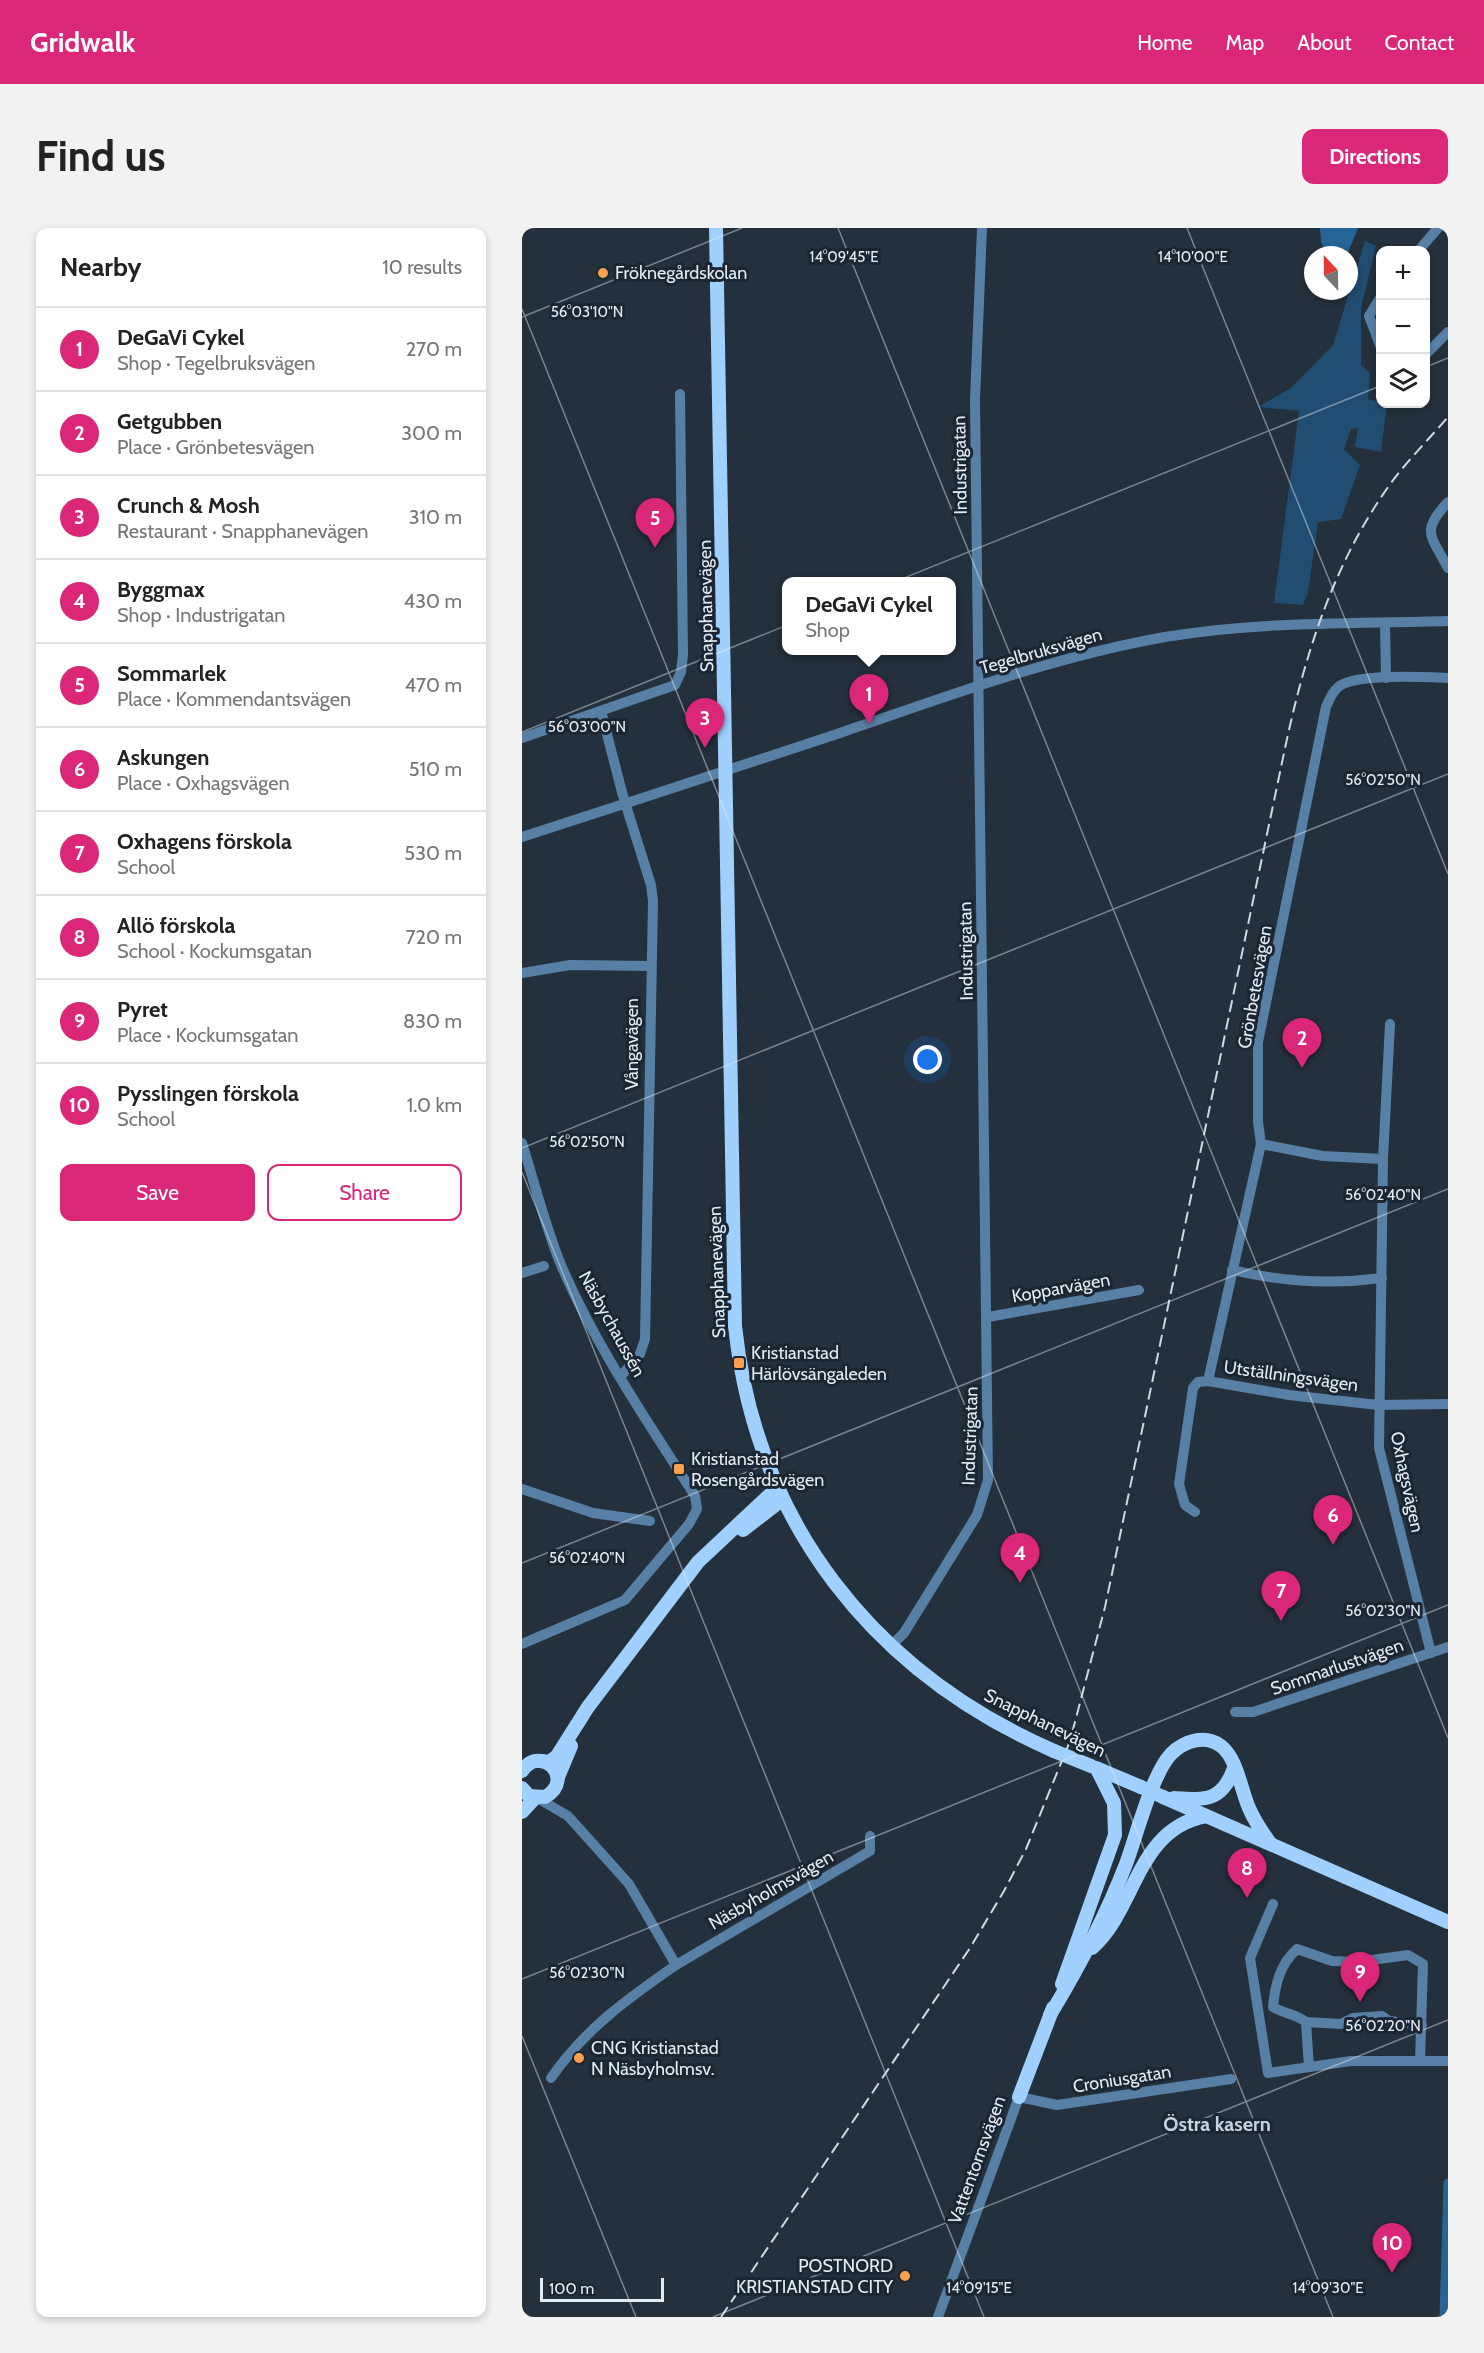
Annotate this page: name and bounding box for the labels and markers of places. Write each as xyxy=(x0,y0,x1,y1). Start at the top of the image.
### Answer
place label: Fröknegårdskolan xyxy=(615,262,747,284)
marker: Fröknegårdskolan xyxy=(596,266,610,280)
pin: 5 xyxy=(636,498,674,548)
pin: 1 xyxy=(850,674,888,724)
pin: 3 xyxy=(686,698,724,748)
pin: 2 xyxy=(1282,1018,1322,1068)
place label: Kristianstad Härlövsängaleden xyxy=(751,1342,887,1385)
marker: Kristianstad Härlövsängaleden xyxy=(732,1356,746,1370)
place label: Kristianstad Rosengårdsvägen xyxy=(691,1448,824,1491)
marker: Kristianstad Rosengårdsvägen xyxy=(672,1462,686,1476)
pin: 6 xyxy=(1314,1496,1352,1545)
pin: 4 xyxy=(1000,1534,1040,1583)
pin: 7 xyxy=(1262,1572,1300,1621)
pin: 8 xyxy=(1228,1848,1266,1898)
pin: 9 xyxy=(1340,1952,1380,2002)
place label: CNG Kristianstad N Näsbyholmsv. xyxy=(591,2037,719,2080)
marker: CNG Kristianstad N Näsbyholmsv. xyxy=(572,2051,586,2065)
pin: 10 xyxy=(1372,2224,1412,2273)
place label: POSTNORD KRISTIANSTAD CITY xyxy=(736,2255,894,2298)
marker: POSTNORD KRISTIANSTAD CITY xyxy=(898,2269,912,2283)

